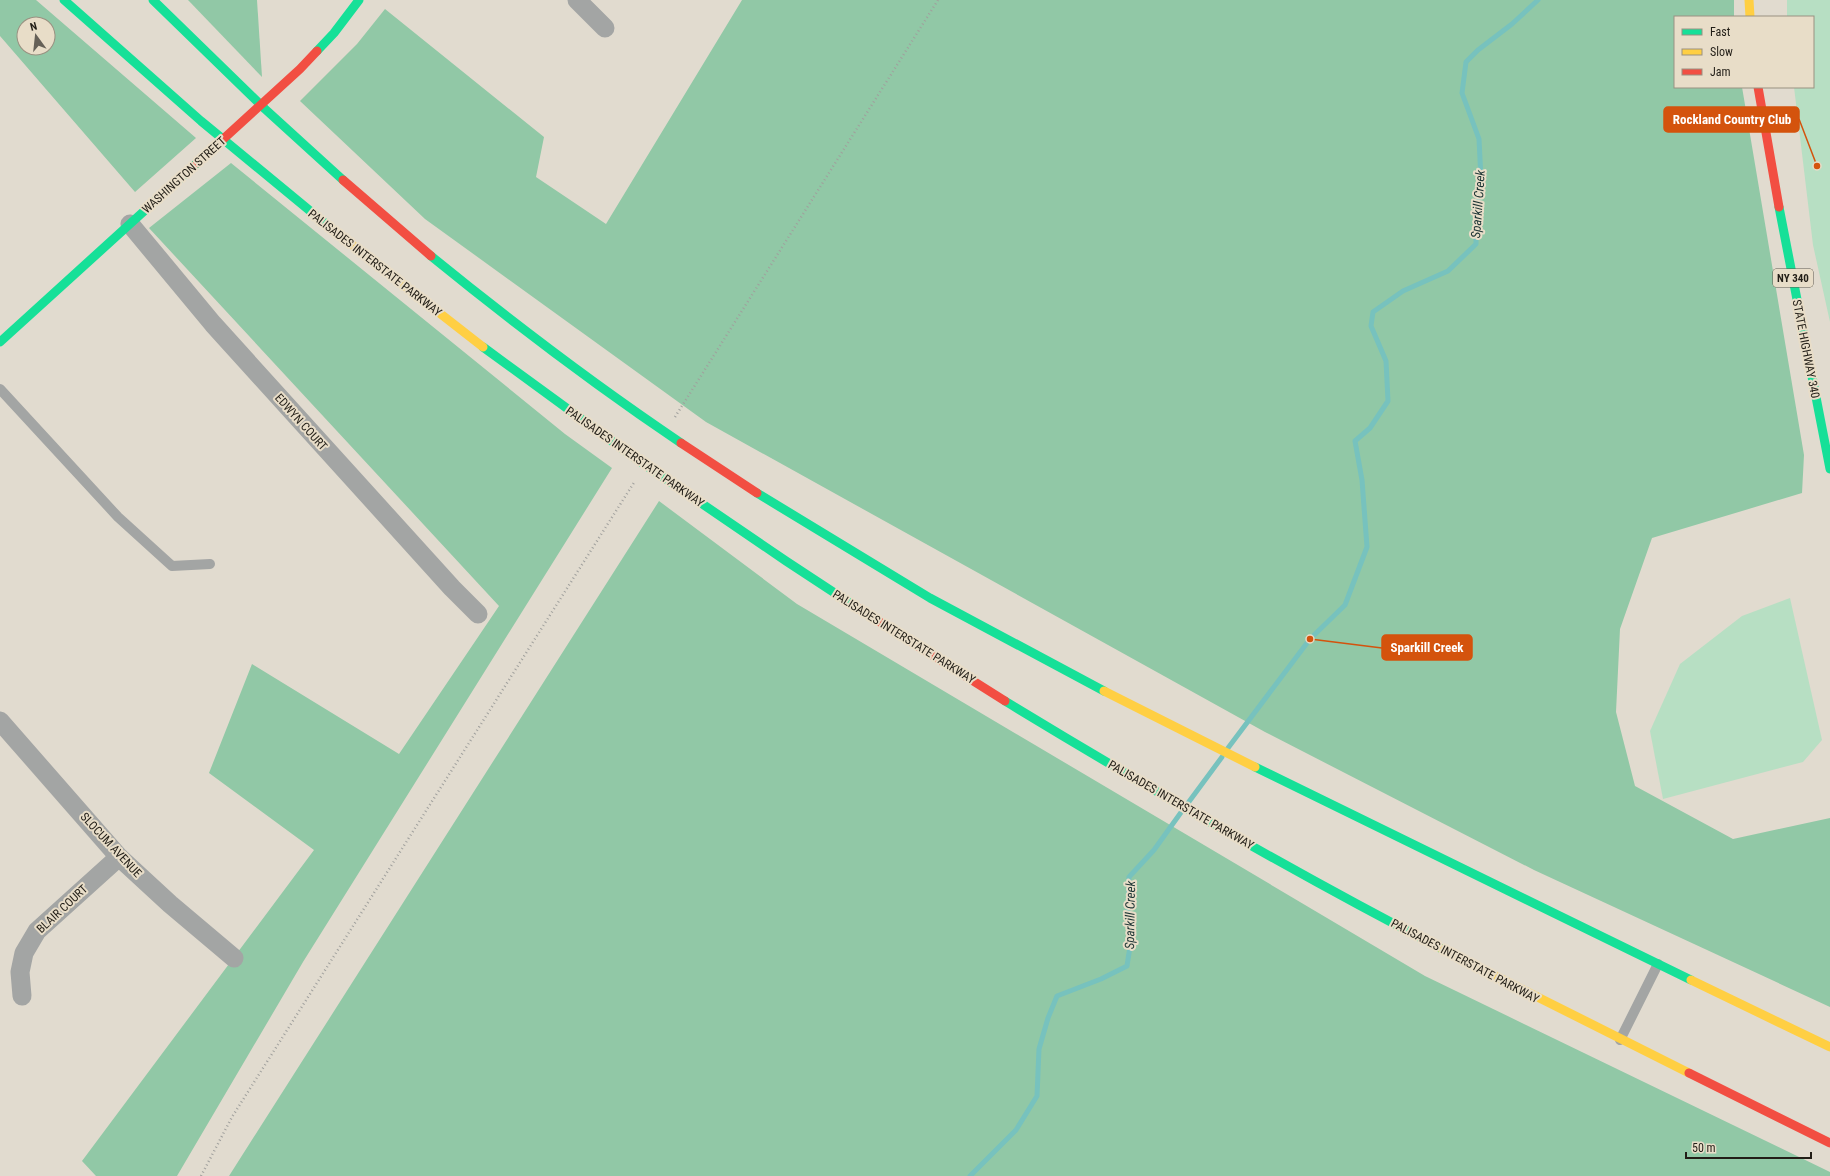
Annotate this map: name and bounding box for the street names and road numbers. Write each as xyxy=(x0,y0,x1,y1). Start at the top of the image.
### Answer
street label: WASHINGTON STREET xyxy=(139,134,229,216)
street label: PALISADES INTERSTATE PARKWAY xyxy=(305,206,445,320)
road number: NY 340 xyxy=(1773,269,1813,287)
street label: STATE HIGHWAY 340 xyxy=(1790,298,1822,400)
street label: EDWYN COURT xyxy=(272,391,330,453)
street label: PALISADES INTERSTATE PARKWAY xyxy=(563,404,707,511)
street label: PALISADES INTERSTATE PARKWAY xyxy=(830,587,979,687)
street label: PALISADES INTERSTATE PARKWAY xyxy=(1106,758,1257,853)
street label: SLOCUM AVENUE xyxy=(77,810,145,880)
street label: BLAIR COURT xyxy=(34,882,90,936)
street label: PALISADES INTERSTATE PARKWAY xyxy=(1389,916,1542,1006)

